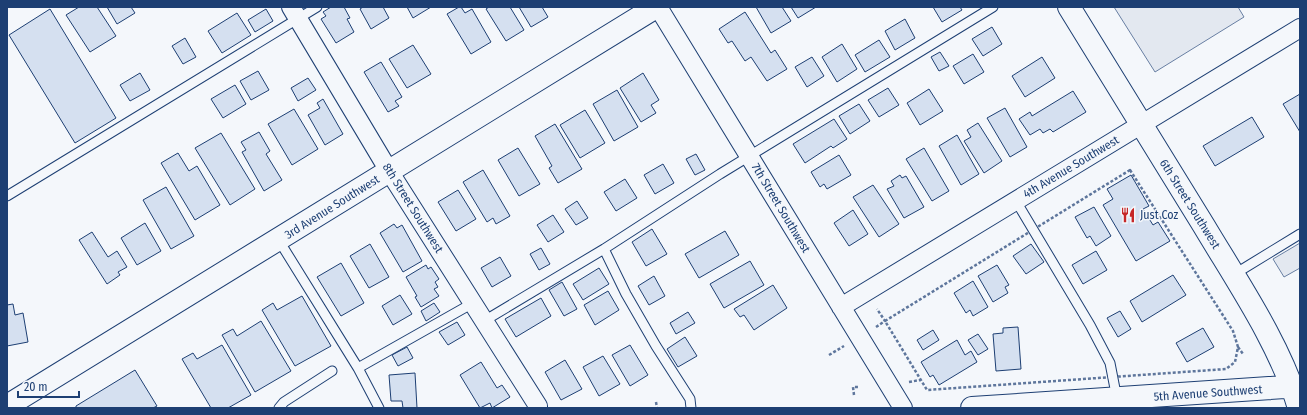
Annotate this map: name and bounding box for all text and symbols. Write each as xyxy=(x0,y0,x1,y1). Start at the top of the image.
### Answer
street label: 4th Avenue Southwest xyxy=(1021,133,1122,201)
street label: 6th Street Southwest xyxy=(1157,157,1223,251)
street label: 8th Street Southwest xyxy=(380,161,446,255)
street label: 7th Street Southwest xyxy=(749,161,813,255)
street label: 3rd Avenue Southwest xyxy=(282,172,382,242)
restaurant icon: Just Coz xyxy=(1119,206,1137,224)
place label: Just Coz xyxy=(1140,208,1179,222)
scale bar xyxy=(18,373,79,399)
text: 20 m xyxy=(24,380,48,394)
street label: 5th Avenue Southwest xyxy=(1153,382,1263,404)

